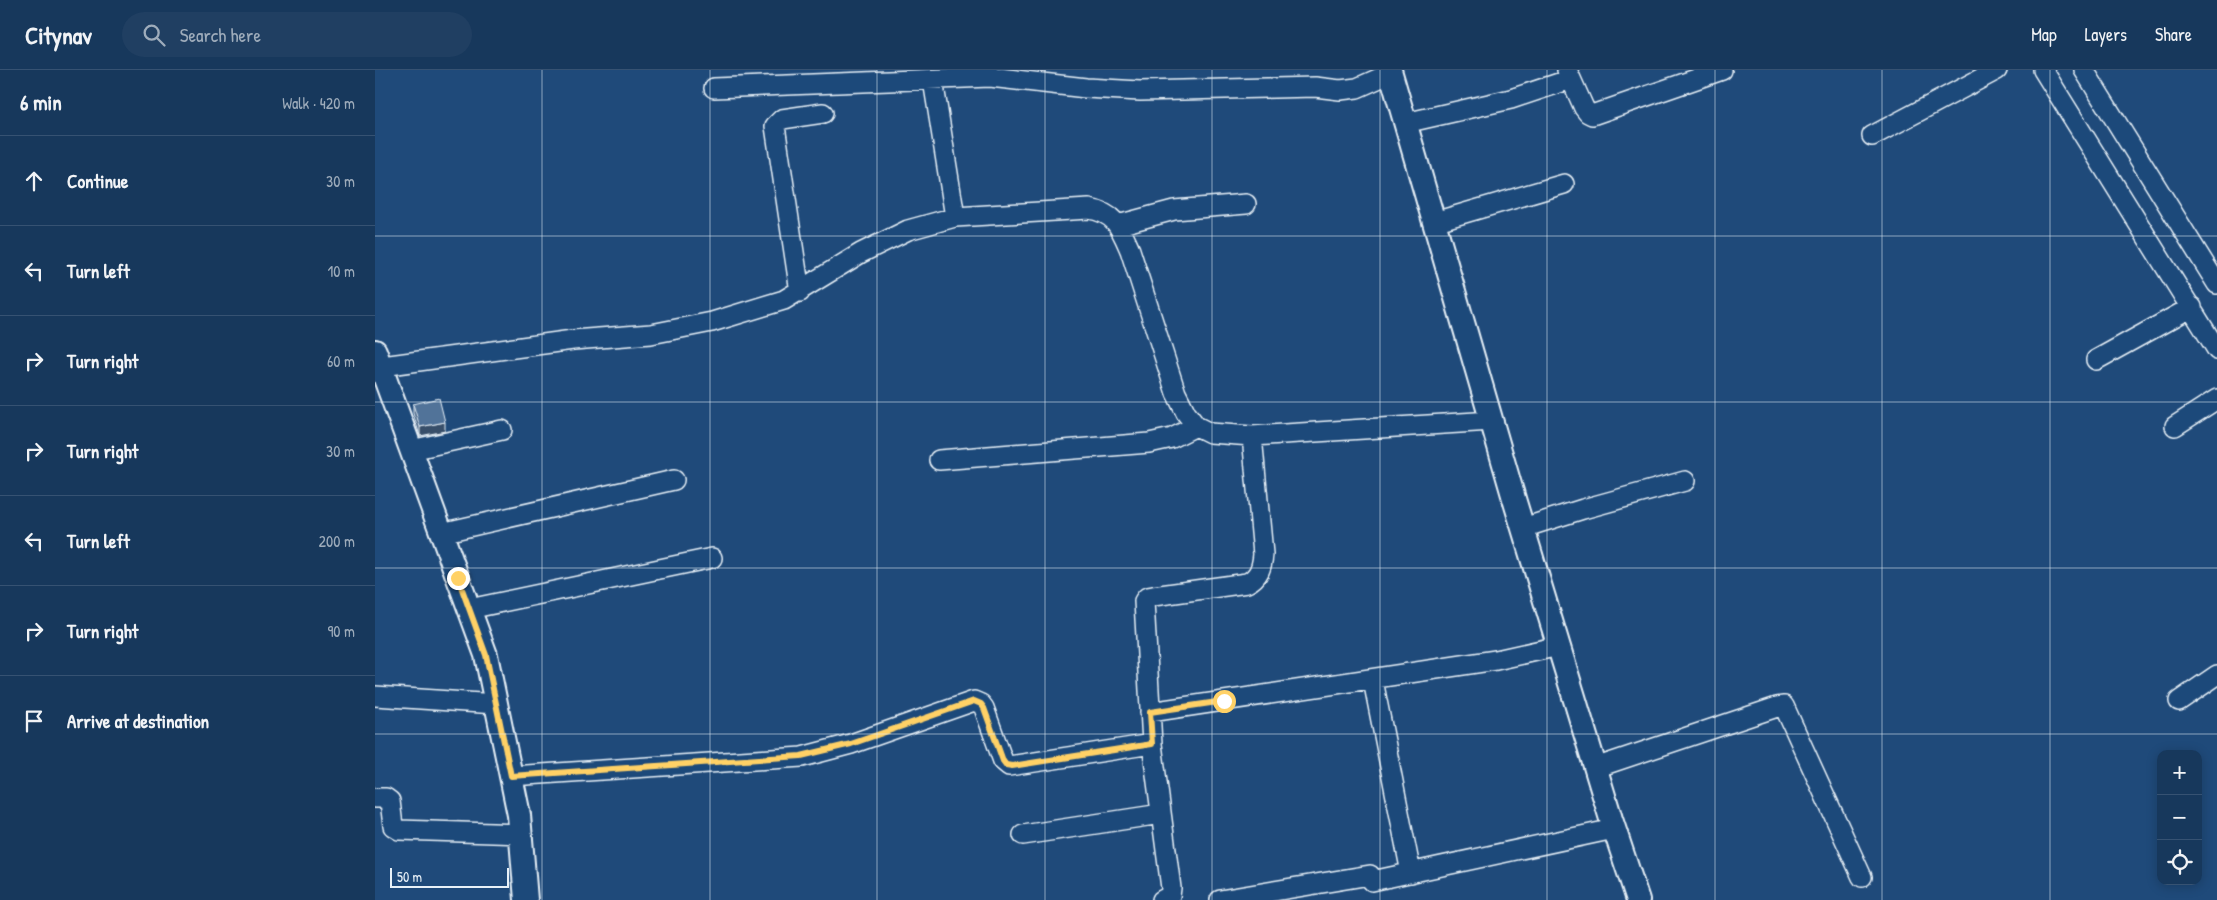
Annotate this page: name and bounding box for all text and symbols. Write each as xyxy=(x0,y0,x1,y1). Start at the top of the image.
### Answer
search box xyxy=(122,12,472,57)
text: Citynav xyxy=(25,19,92,51)
icon: search xyxy=(140,21,168,49)
text: Search here xyxy=(180,22,261,48)
text: Map xyxy=(2031,22,2057,47)
text: Layers xyxy=(2085,22,2127,47)
text: Share xyxy=(2155,22,2192,47)
text: 6 min xyxy=(20,88,62,117)
text: Walk · 420 m xyxy=(282,92,355,114)
icon: ahead xyxy=(20,167,48,195)
text: Continue xyxy=(67,168,128,194)
text: 30 m xyxy=(326,170,355,192)
icon: left xyxy=(20,257,48,285)
text: Turn left xyxy=(67,258,130,284)
text: 10 m xyxy=(327,260,355,282)
icon: right xyxy=(20,347,48,375)
text: Turn right xyxy=(67,348,138,374)
text: 60 m xyxy=(327,350,355,372)
icon: right xyxy=(20,437,48,465)
text: Turn right xyxy=(67,438,138,464)
text: 30 m xyxy=(326,440,355,462)
icon: left xyxy=(20,527,48,555)
text: Turn left xyxy=(67,528,130,554)
text: 200 m xyxy=(319,530,355,552)
route end xyxy=(447,567,470,590)
icon: right xyxy=(20,617,48,645)
text: Turn right xyxy=(67,618,138,644)
text: 90 m xyxy=(327,620,355,642)
route start xyxy=(1213,690,1236,713)
icon: arrive xyxy=(20,707,48,735)
text: Arrive at destination xyxy=(67,708,209,734)
map controls xyxy=(2157,750,2202,885)
button: + xyxy=(2157,750,2202,795)
button: − xyxy=(2157,795,2202,840)
button: locate xyxy=(2157,840,2202,885)
scale bar xyxy=(390,865,509,888)
text: 50 m xyxy=(397,867,422,886)

